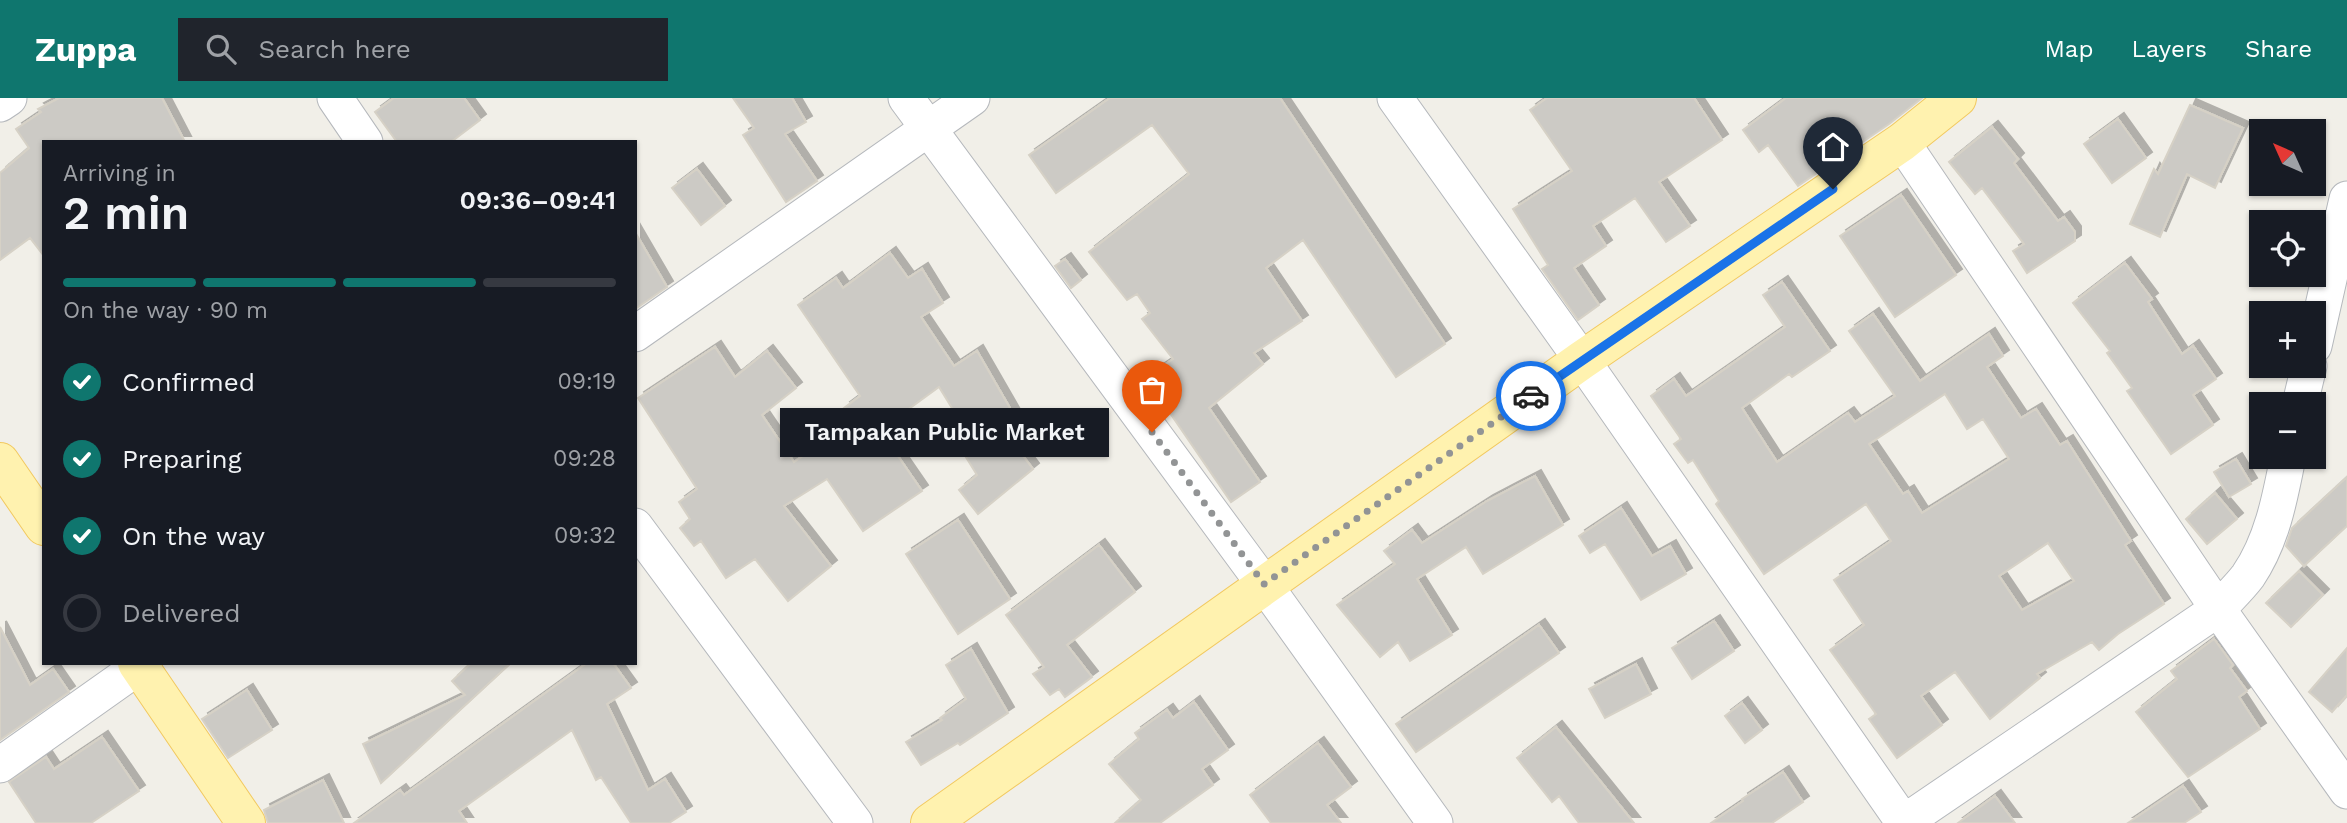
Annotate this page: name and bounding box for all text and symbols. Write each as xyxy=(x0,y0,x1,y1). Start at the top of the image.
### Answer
search box xyxy=(178,18,668,81)
text: Zuppa xyxy=(35,30,136,69)
icon: search xyxy=(202,30,240,68)
text: Search here xyxy=(258,34,411,64)
text: Map xyxy=(2045,35,2093,63)
text: Layers xyxy=(2131,35,2207,63)
text: Share xyxy=(2245,35,2312,63)
pin xyxy=(1803,117,1863,189)
north arrow xyxy=(2249,119,2326,196)
map controls xyxy=(2249,119,2326,469)
icon: home xyxy=(1814,128,1852,166)
text: Arriving in xyxy=(63,160,176,187)
text: 09:36–09:41 xyxy=(460,185,616,215)
text: 2 min xyxy=(63,186,189,240)
button: locate xyxy=(2249,210,2326,287)
text: On the way · 90 m xyxy=(63,297,268,324)
button: + xyxy=(2249,301,2326,378)
pin xyxy=(1122,360,1182,432)
courier xyxy=(1496,361,1566,431)
icon: check xyxy=(63,363,101,401)
text: Confirmed xyxy=(122,367,255,397)
text: 09:19 xyxy=(558,368,616,395)
icon: bag xyxy=(1133,371,1171,409)
icon: car xyxy=(1512,377,1550,415)
button: − xyxy=(2249,392,2326,469)
callout: Tampakan Public Market xyxy=(781,408,1110,456)
text: Tampakan Public Market xyxy=(804,419,1085,446)
icon: check xyxy=(63,440,101,478)
text: Preparing xyxy=(122,444,242,474)
text: 09:28 xyxy=(553,445,616,472)
icon: check xyxy=(63,517,101,555)
text: On the way xyxy=(122,521,265,551)
text: 09:32 xyxy=(554,522,616,549)
text: Delivered xyxy=(122,598,241,628)

